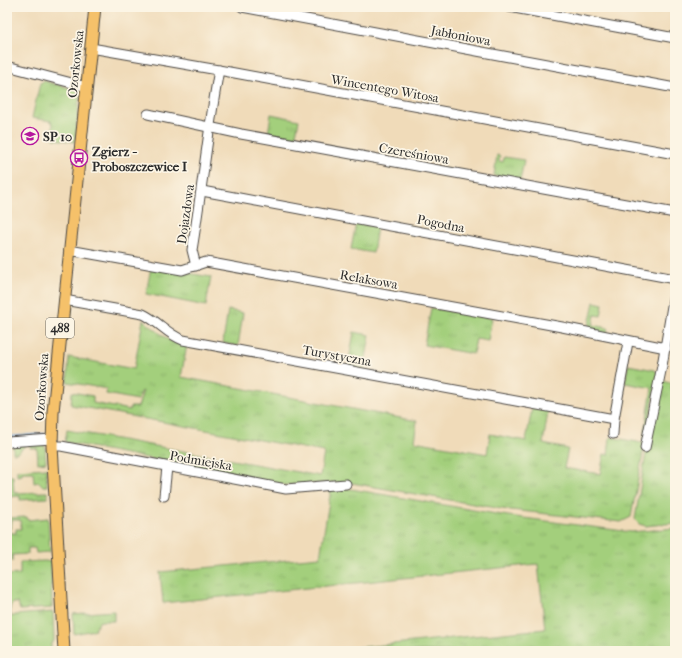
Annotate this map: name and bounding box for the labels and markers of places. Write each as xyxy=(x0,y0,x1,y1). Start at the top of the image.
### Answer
school or university icon: SP 10 xyxy=(20,126,40,146)
place label: SP 10 xyxy=(43,129,72,144)
place label: Zgierz - Proboszczewice I xyxy=(92,144,188,174)
bus stop icon: Zgierz - Proboszczewice I xyxy=(69,148,89,168)

